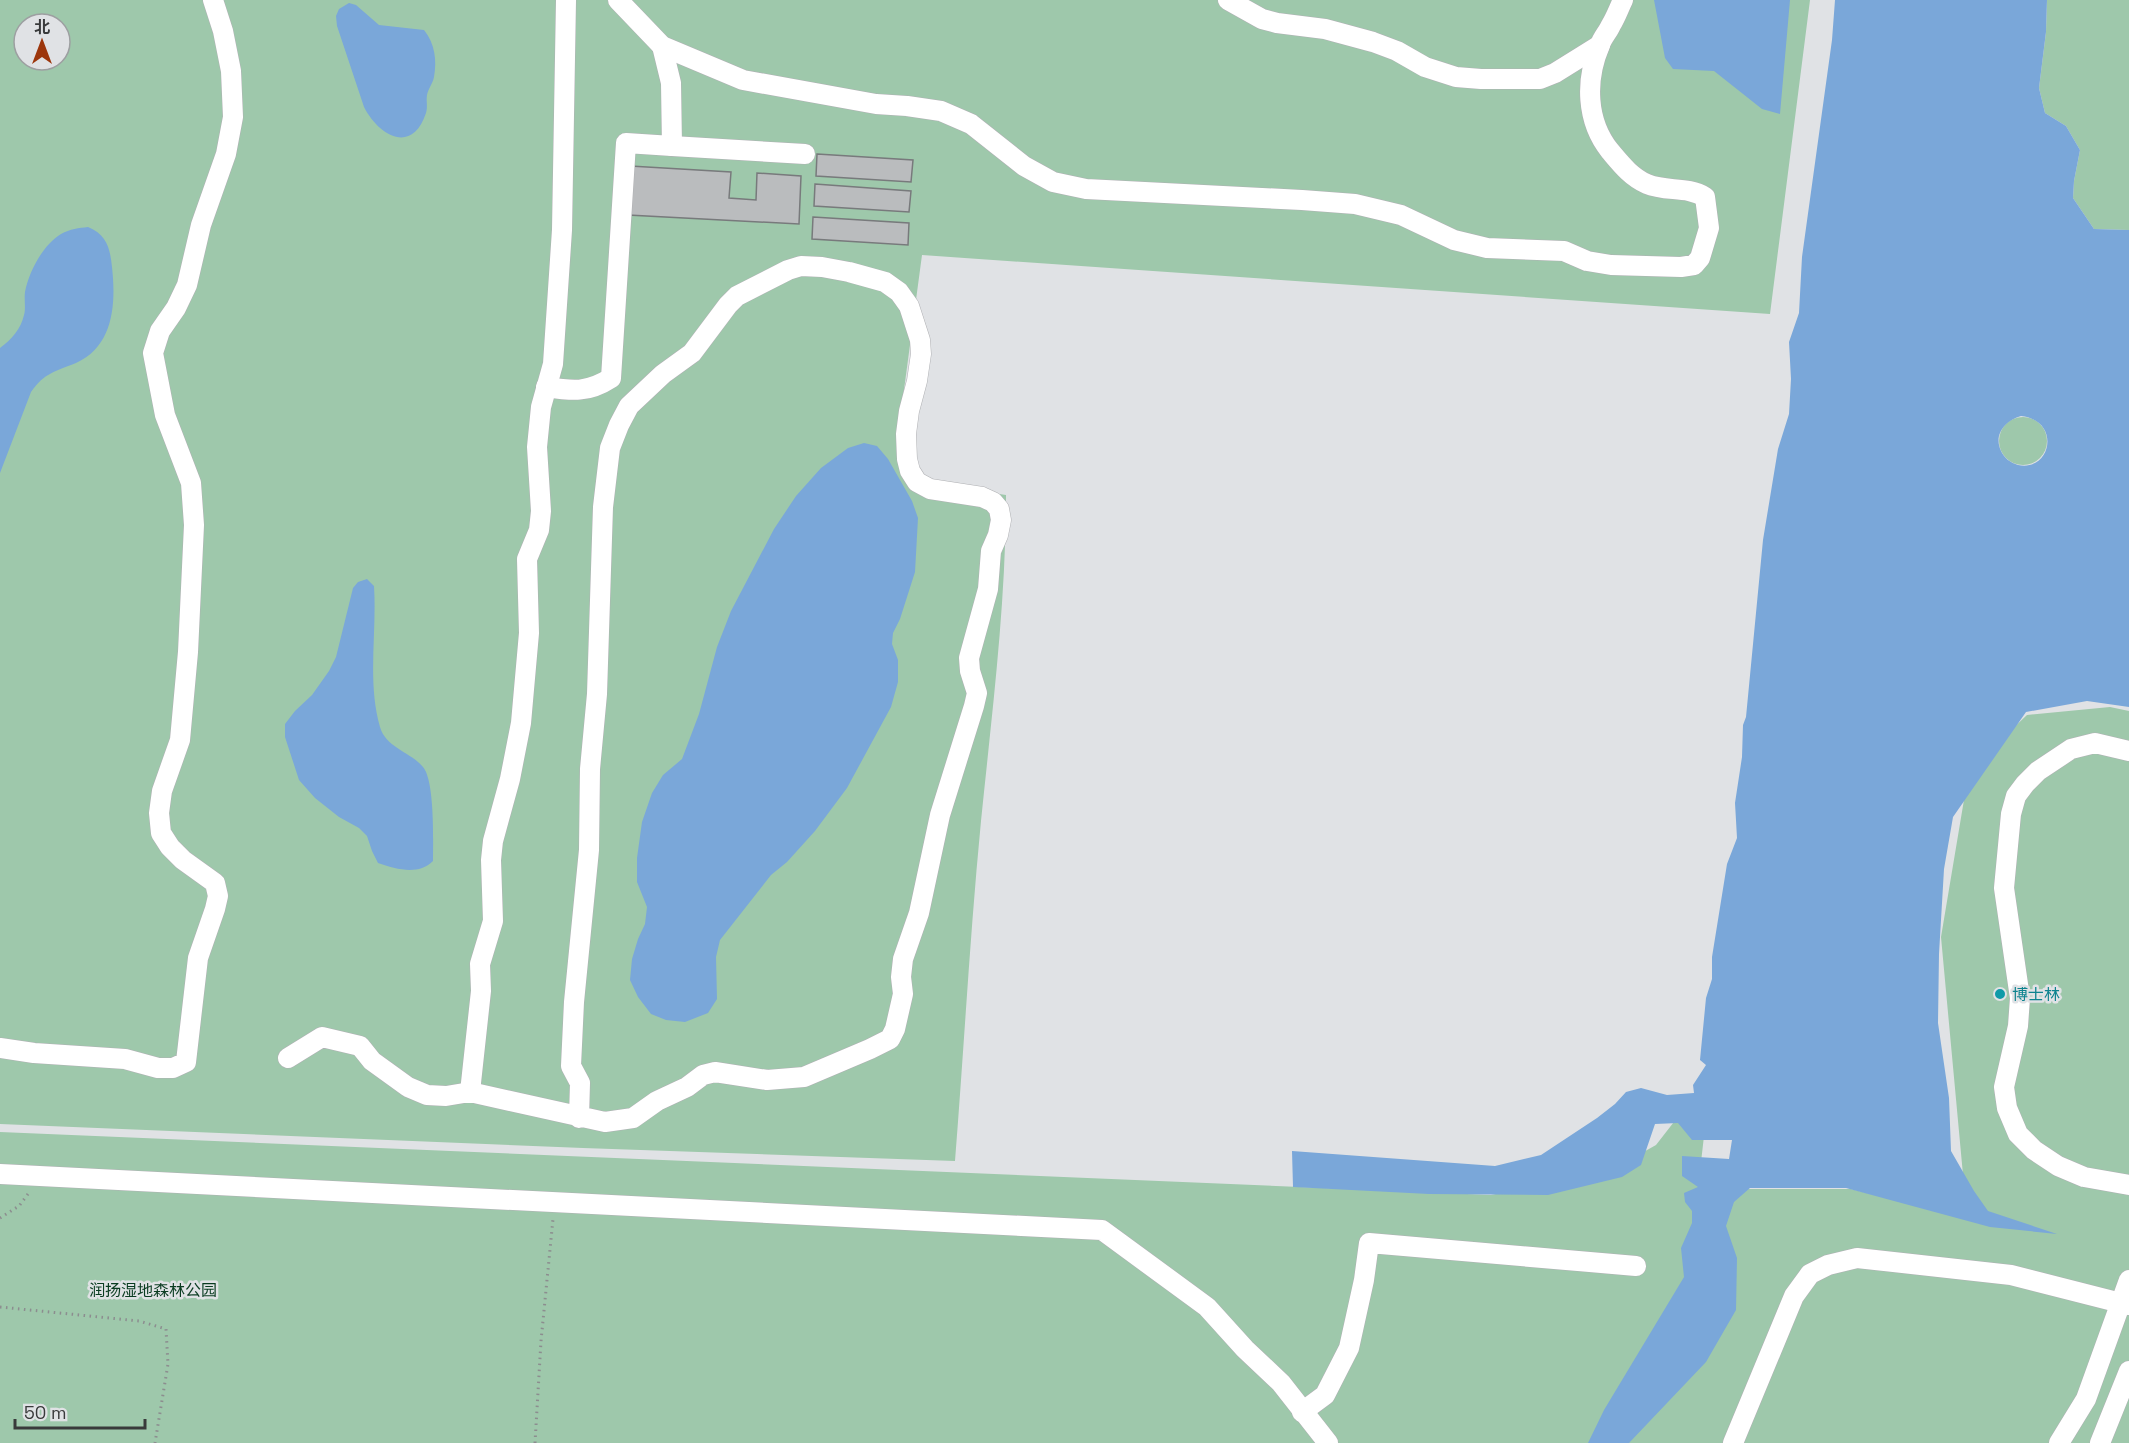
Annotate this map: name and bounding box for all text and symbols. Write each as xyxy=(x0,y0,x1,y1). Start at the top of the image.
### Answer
north arrow xyxy=(12,12,72,72)
text: 北 xyxy=(34,17,50,38)
place label: 博士林 xyxy=(2012,984,2060,1005)
marker: 博士林 xyxy=(1993,987,2007,1001)
park label: 润扬湿地森林公园 xyxy=(89,1280,217,1301)
scale bar xyxy=(15,1392,146,1430)
text: 50 m xyxy=(24,1401,66,1424)

